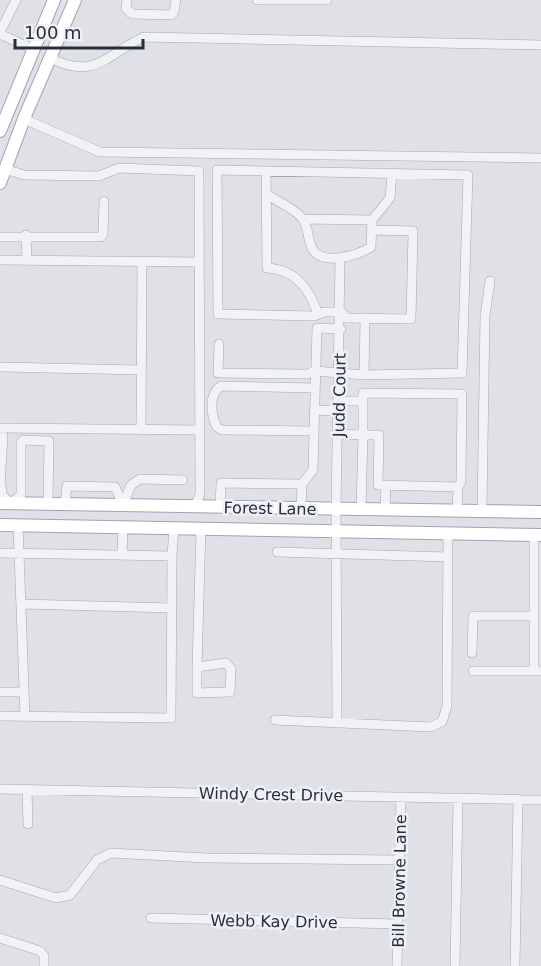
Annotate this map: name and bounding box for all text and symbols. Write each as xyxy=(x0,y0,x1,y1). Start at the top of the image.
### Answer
scale bar xyxy=(15,12,142,50)
text: 100 m xyxy=(24,22,82,43)
street label: Judd Court xyxy=(329,353,350,438)
street label: Forest Lane xyxy=(223,498,317,519)
street label: Windy Crest Drive xyxy=(199,784,343,805)
street label: Bill Browne Lane xyxy=(389,814,410,948)
street label: Webb Kay Drive xyxy=(210,911,338,932)

